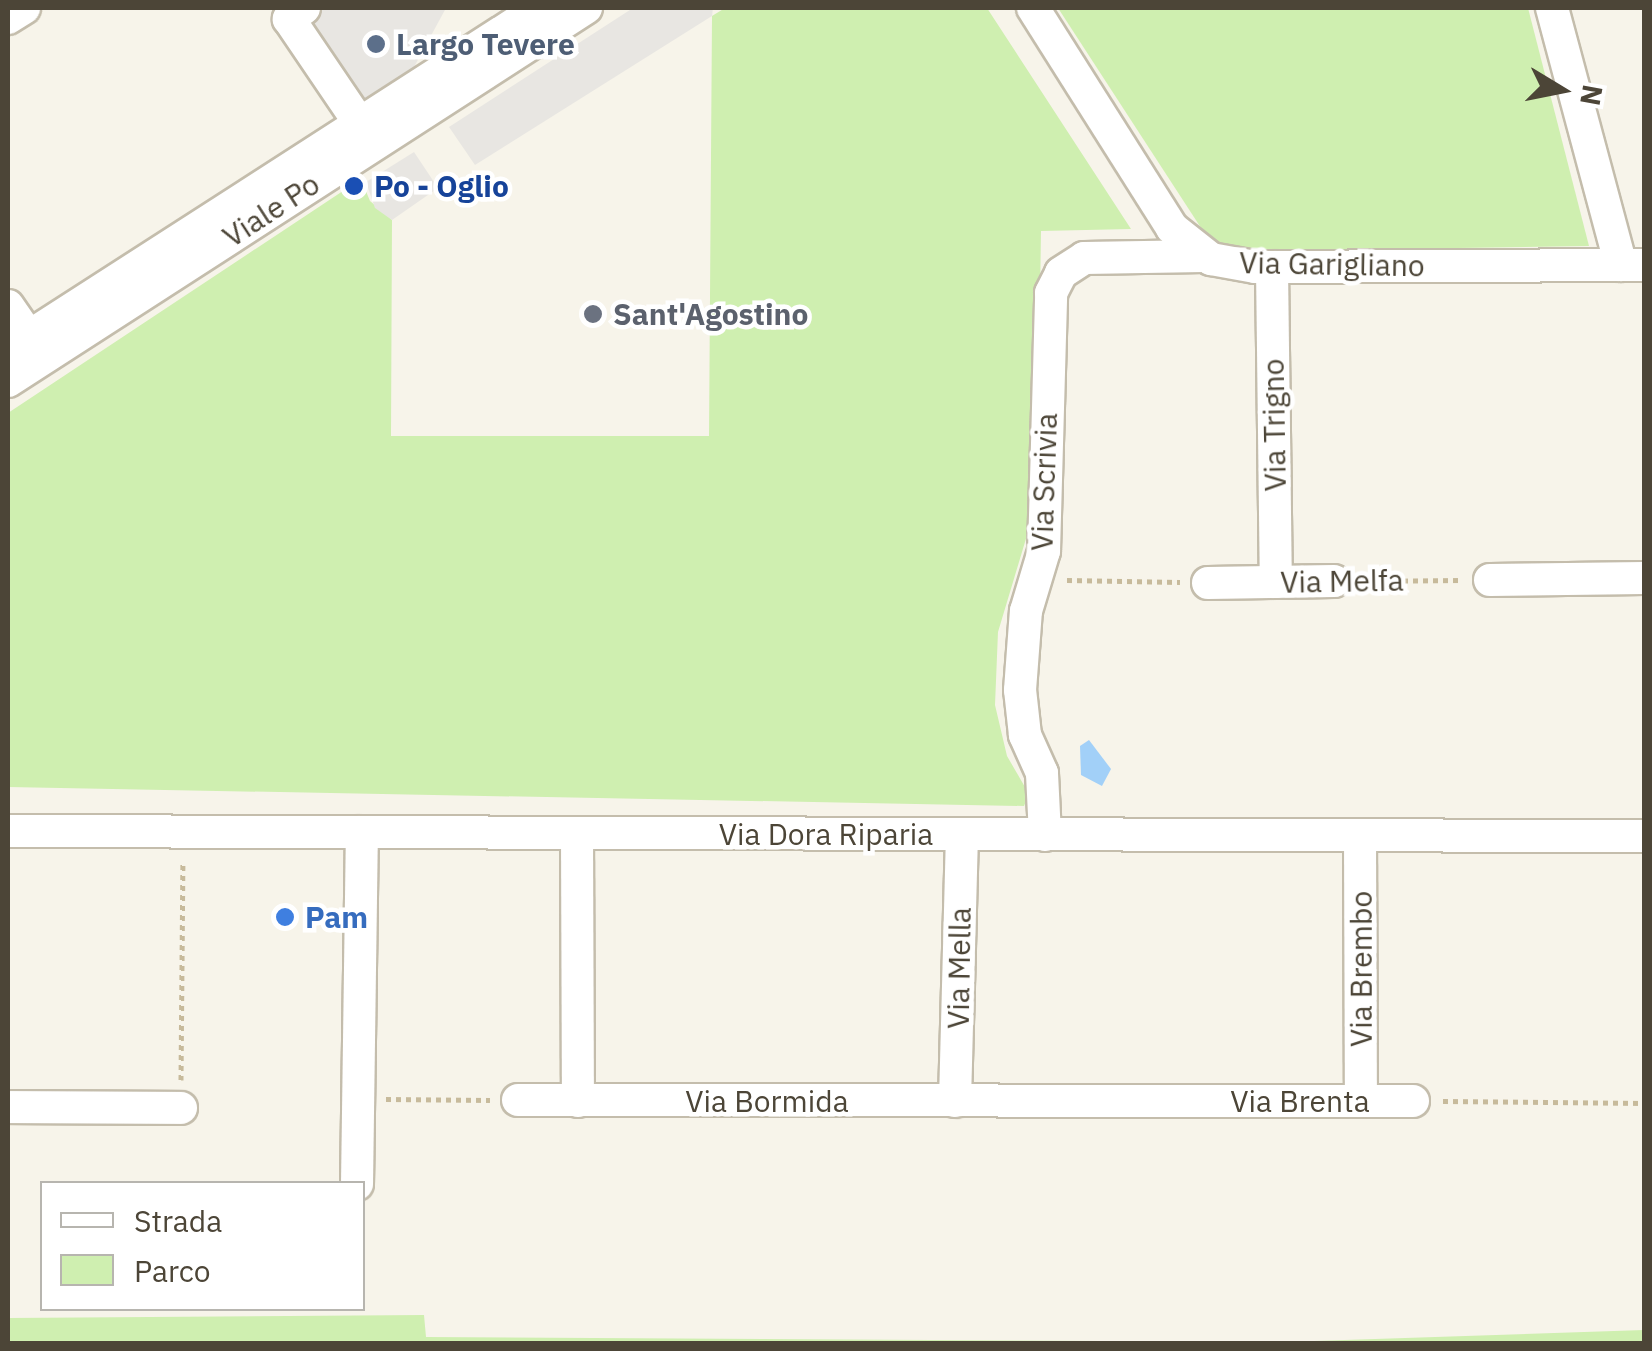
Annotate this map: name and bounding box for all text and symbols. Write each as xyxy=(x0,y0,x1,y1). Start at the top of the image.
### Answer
place label: Largo Tevere xyxy=(396,26,575,62)
marker: Largo Tevere xyxy=(365,33,387,55)
north arrow xyxy=(1512,40,1612,140)
text: N xyxy=(1572,82,1612,108)
street label: Viale Po xyxy=(216,166,326,254)
place label: Po - Oglio xyxy=(374,168,509,204)
marker: Po - Oglio xyxy=(343,175,365,197)
street label: Via Garigliano xyxy=(1239,244,1425,284)
place label: Sant'Agostino xyxy=(613,296,808,332)
marker: Sant'Agostino xyxy=(582,303,604,325)
street label: Via Trigno xyxy=(1255,358,1293,492)
street label: Via Scrivia xyxy=(1024,412,1064,552)
street label: Via Melfa xyxy=(1280,562,1404,600)
street label: Via Dora Riparia xyxy=(719,816,933,852)
street label: Via Brembo xyxy=(1343,891,1379,1047)
place label: Pam xyxy=(305,899,368,935)
marker: Pam xyxy=(274,906,296,928)
street label: Via Mella xyxy=(940,907,978,1029)
street label: Via Bormida xyxy=(685,1083,849,1119)
street label: Via Brenta xyxy=(1230,1083,1370,1119)
legend xyxy=(40,1181,365,1311)
text: Strada xyxy=(134,1201,222,1240)
text: Parco xyxy=(134,1251,210,1290)

